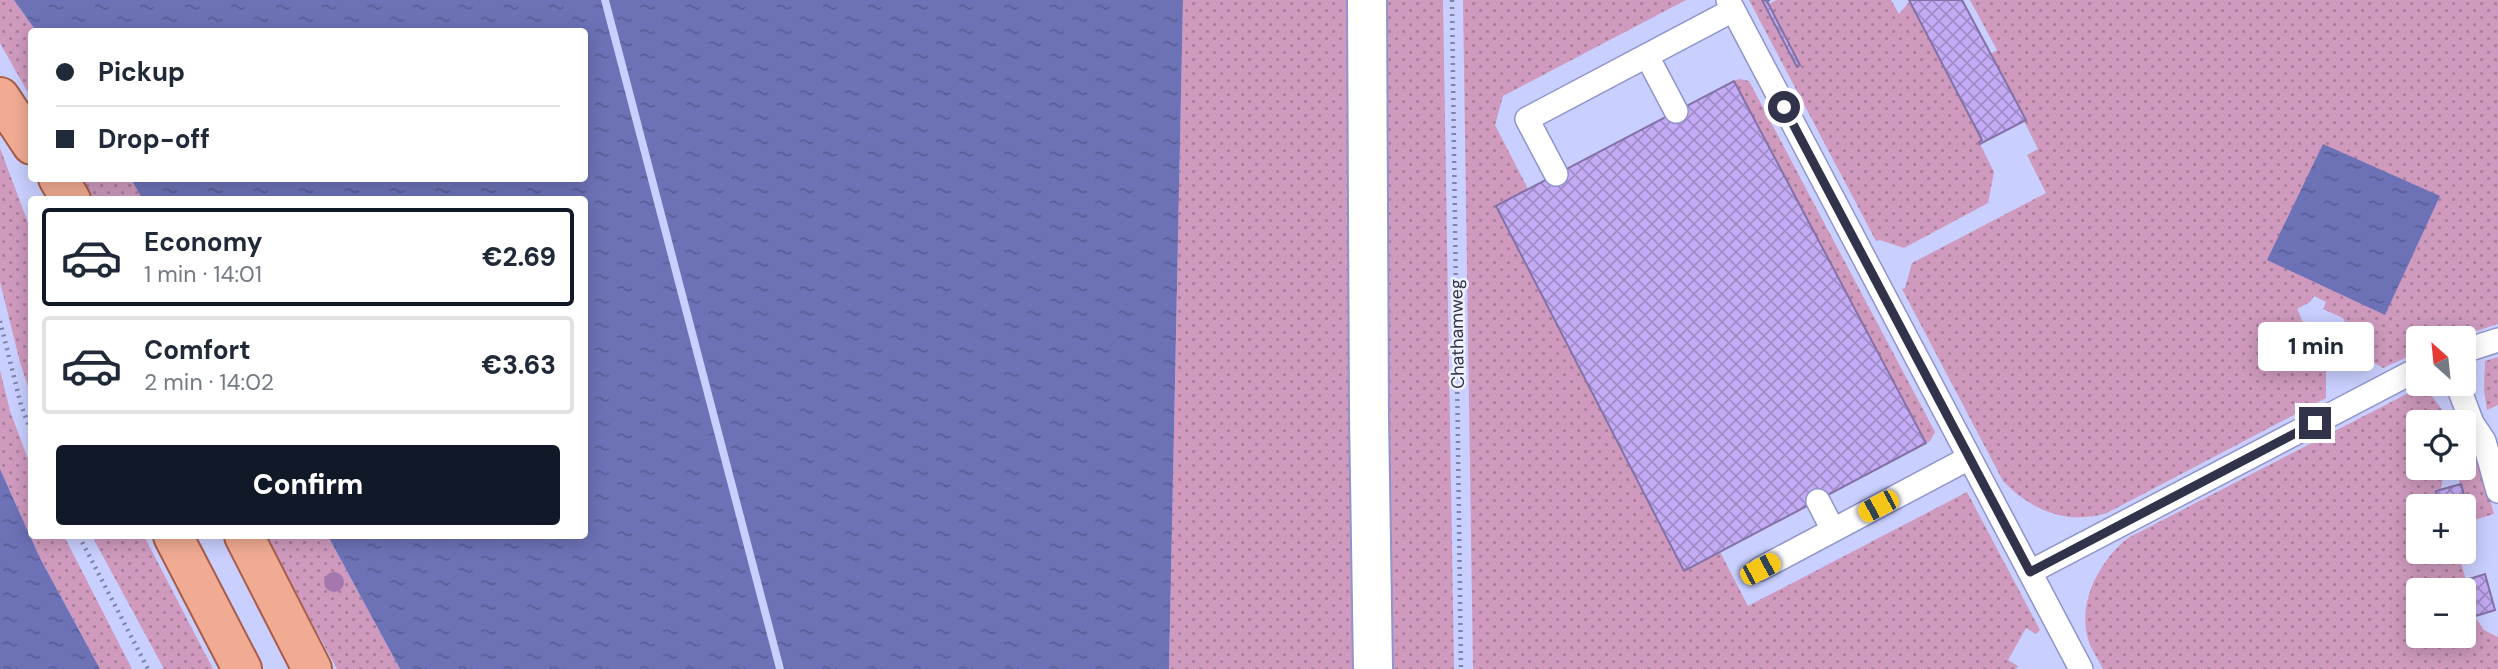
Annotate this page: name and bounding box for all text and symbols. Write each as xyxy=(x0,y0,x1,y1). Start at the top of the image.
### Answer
text: Pickup xyxy=(98,55,185,89)
route start xyxy=(1768,91,1800,123)
text: Drop-off xyxy=(98,122,210,156)
text: Economy xyxy=(144,225,262,259)
icon: car xyxy=(60,226,123,289)
text: €2.69 xyxy=(482,240,556,274)
text: 1 min · 14:01 xyxy=(144,259,262,289)
street label: Chathamweg xyxy=(1444,279,1470,389)
callout: 1 min xyxy=(2257,322,2373,370)
north arrow xyxy=(2406,326,2476,396)
map controls xyxy=(2406,326,2476,648)
text: 1 min xyxy=(2288,331,2344,361)
text: Comfort xyxy=(144,333,250,367)
icon: car xyxy=(60,334,123,397)
text: €3.63 xyxy=(482,348,556,382)
text: 2 min · 14:02 xyxy=(144,367,274,397)
route end xyxy=(2299,407,2331,439)
button: locate xyxy=(2406,410,2476,480)
button: Confirm xyxy=(56,445,560,525)
car xyxy=(1855,487,1902,525)
button: + xyxy=(2406,494,2476,564)
car xyxy=(1737,550,1784,588)
button: − xyxy=(2406,578,2476,648)

